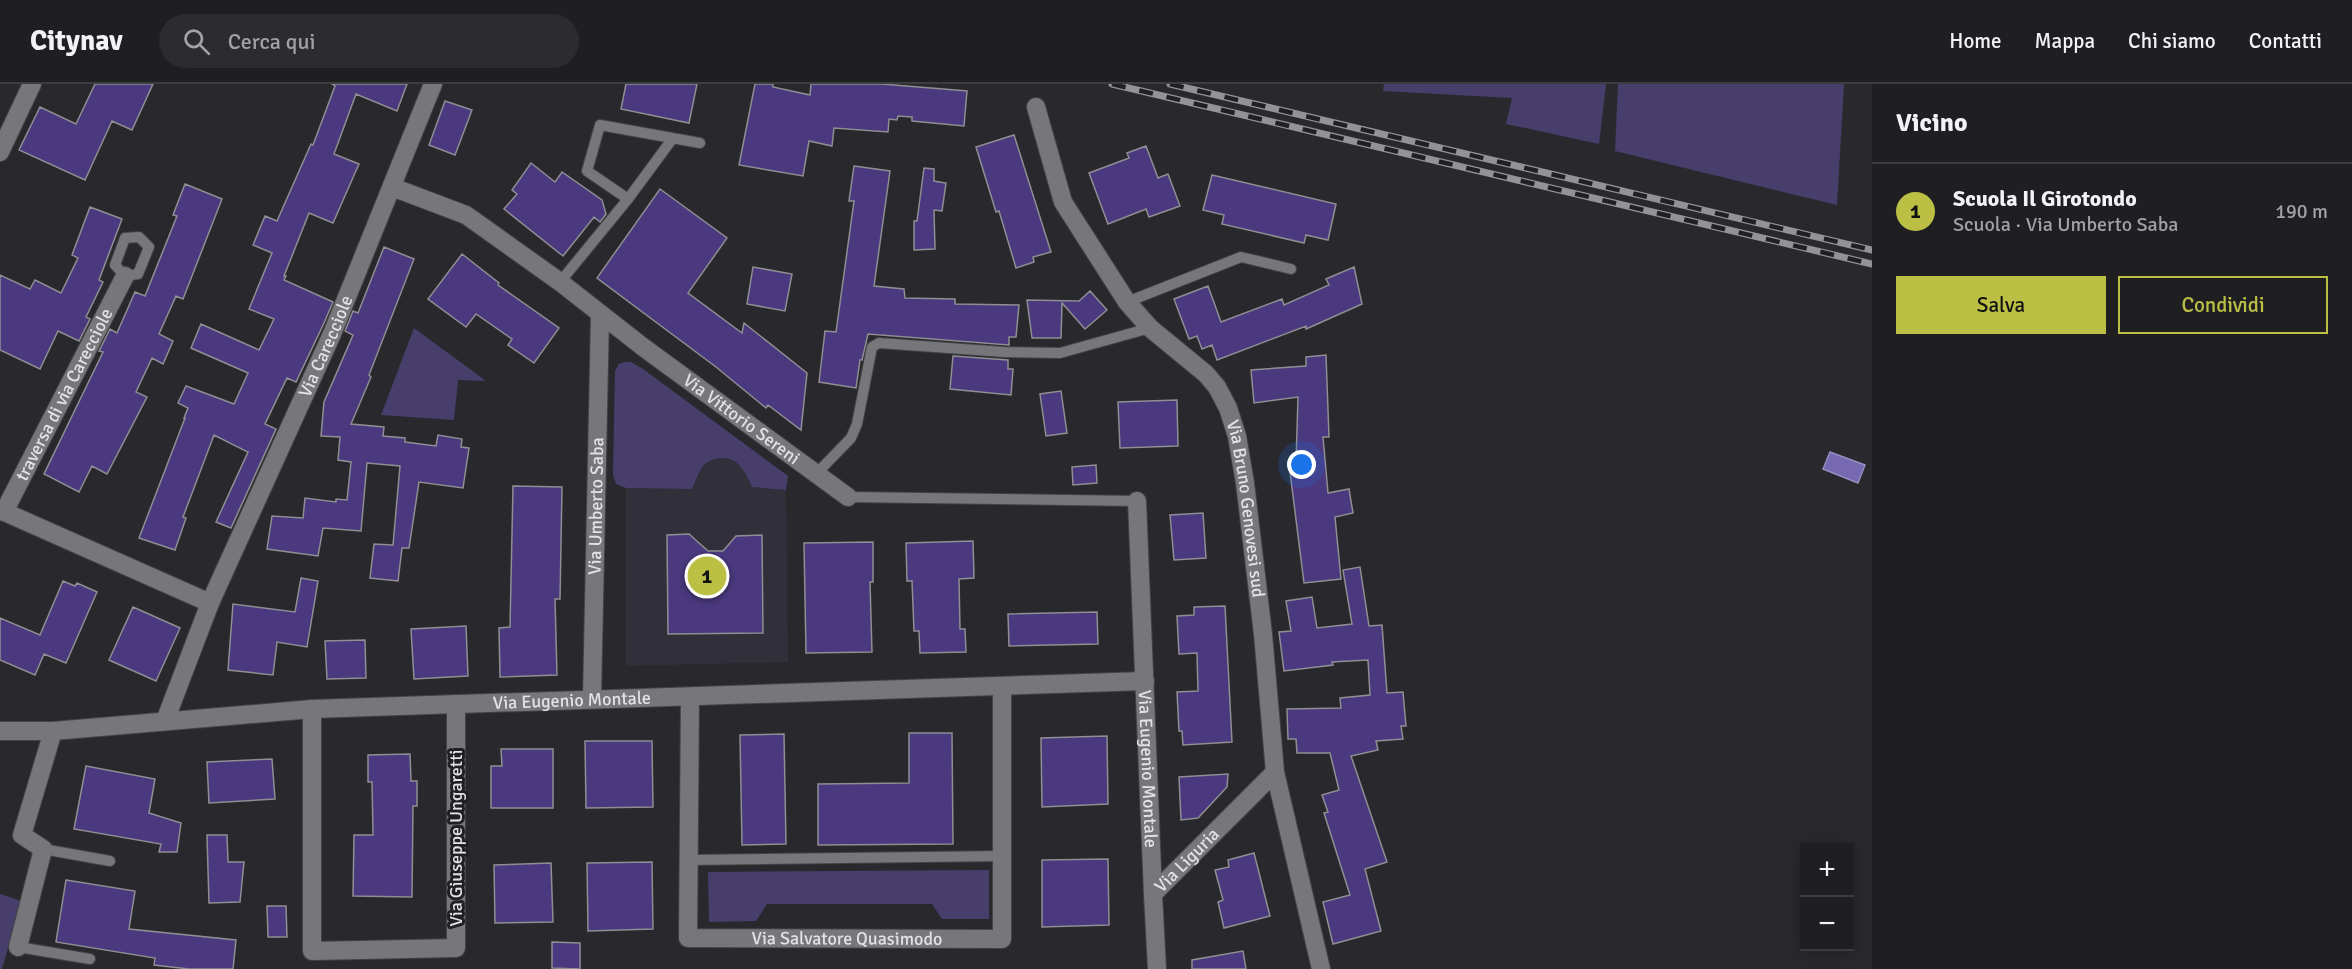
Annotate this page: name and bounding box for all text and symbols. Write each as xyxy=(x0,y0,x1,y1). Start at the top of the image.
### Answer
search box xyxy=(159,14,579,68)
text: Citynav xyxy=(30,24,123,58)
icon: search xyxy=(180,25,213,58)
text: Cerca qui xyxy=(228,28,315,55)
text: Home xyxy=(1949,28,2002,54)
text: Mappa xyxy=(2035,28,2095,54)
text: Chi siamo xyxy=(2128,28,2216,54)
text: Contatti xyxy=(2249,28,2322,54)
text: Vicino xyxy=(1896,107,1968,139)
text: Scuola Il Girotondo xyxy=(1953,185,2137,212)
text: 1 xyxy=(1910,199,1921,224)
text: 190 m xyxy=(2275,199,2328,224)
text: Scuola · Via Umberto Saba xyxy=(1953,212,2178,237)
button: Salva xyxy=(1896,276,2106,334)
button: Condividi xyxy=(2118,276,2328,334)
street label: Via Carecciole xyxy=(294,292,357,401)
street label: traversa di via Carecciole xyxy=(11,304,118,485)
street label: Via Vittorio Sereni xyxy=(679,369,804,469)
street label: Via Bruno Genovesi sud xyxy=(1221,417,1270,599)
street label: Via Umberto Saba xyxy=(584,437,608,575)
your location xyxy=(1287,450,1316,479)
pin: 1 xyxy=(688,554,726,598)
street label: Via Eugenio Montale xyxy=(493,687,651,714)
street label: Via Eugenio Montale xyxy=(1134,689,1162,848)
street label: Via Giuseppe Ungaretti xyxy=(445,750,467,926)
street label: Via Liguria xyxy=(1150,823,1224,897)
map controls xyxy=(1800,843,1854,951)
button: + xyxy=(1800,843,1854,897)
button: − xyxy=(1800,897,1854,951)
street label: Via Salvatore Quasimodo xyxy=(752,927,942,950)

